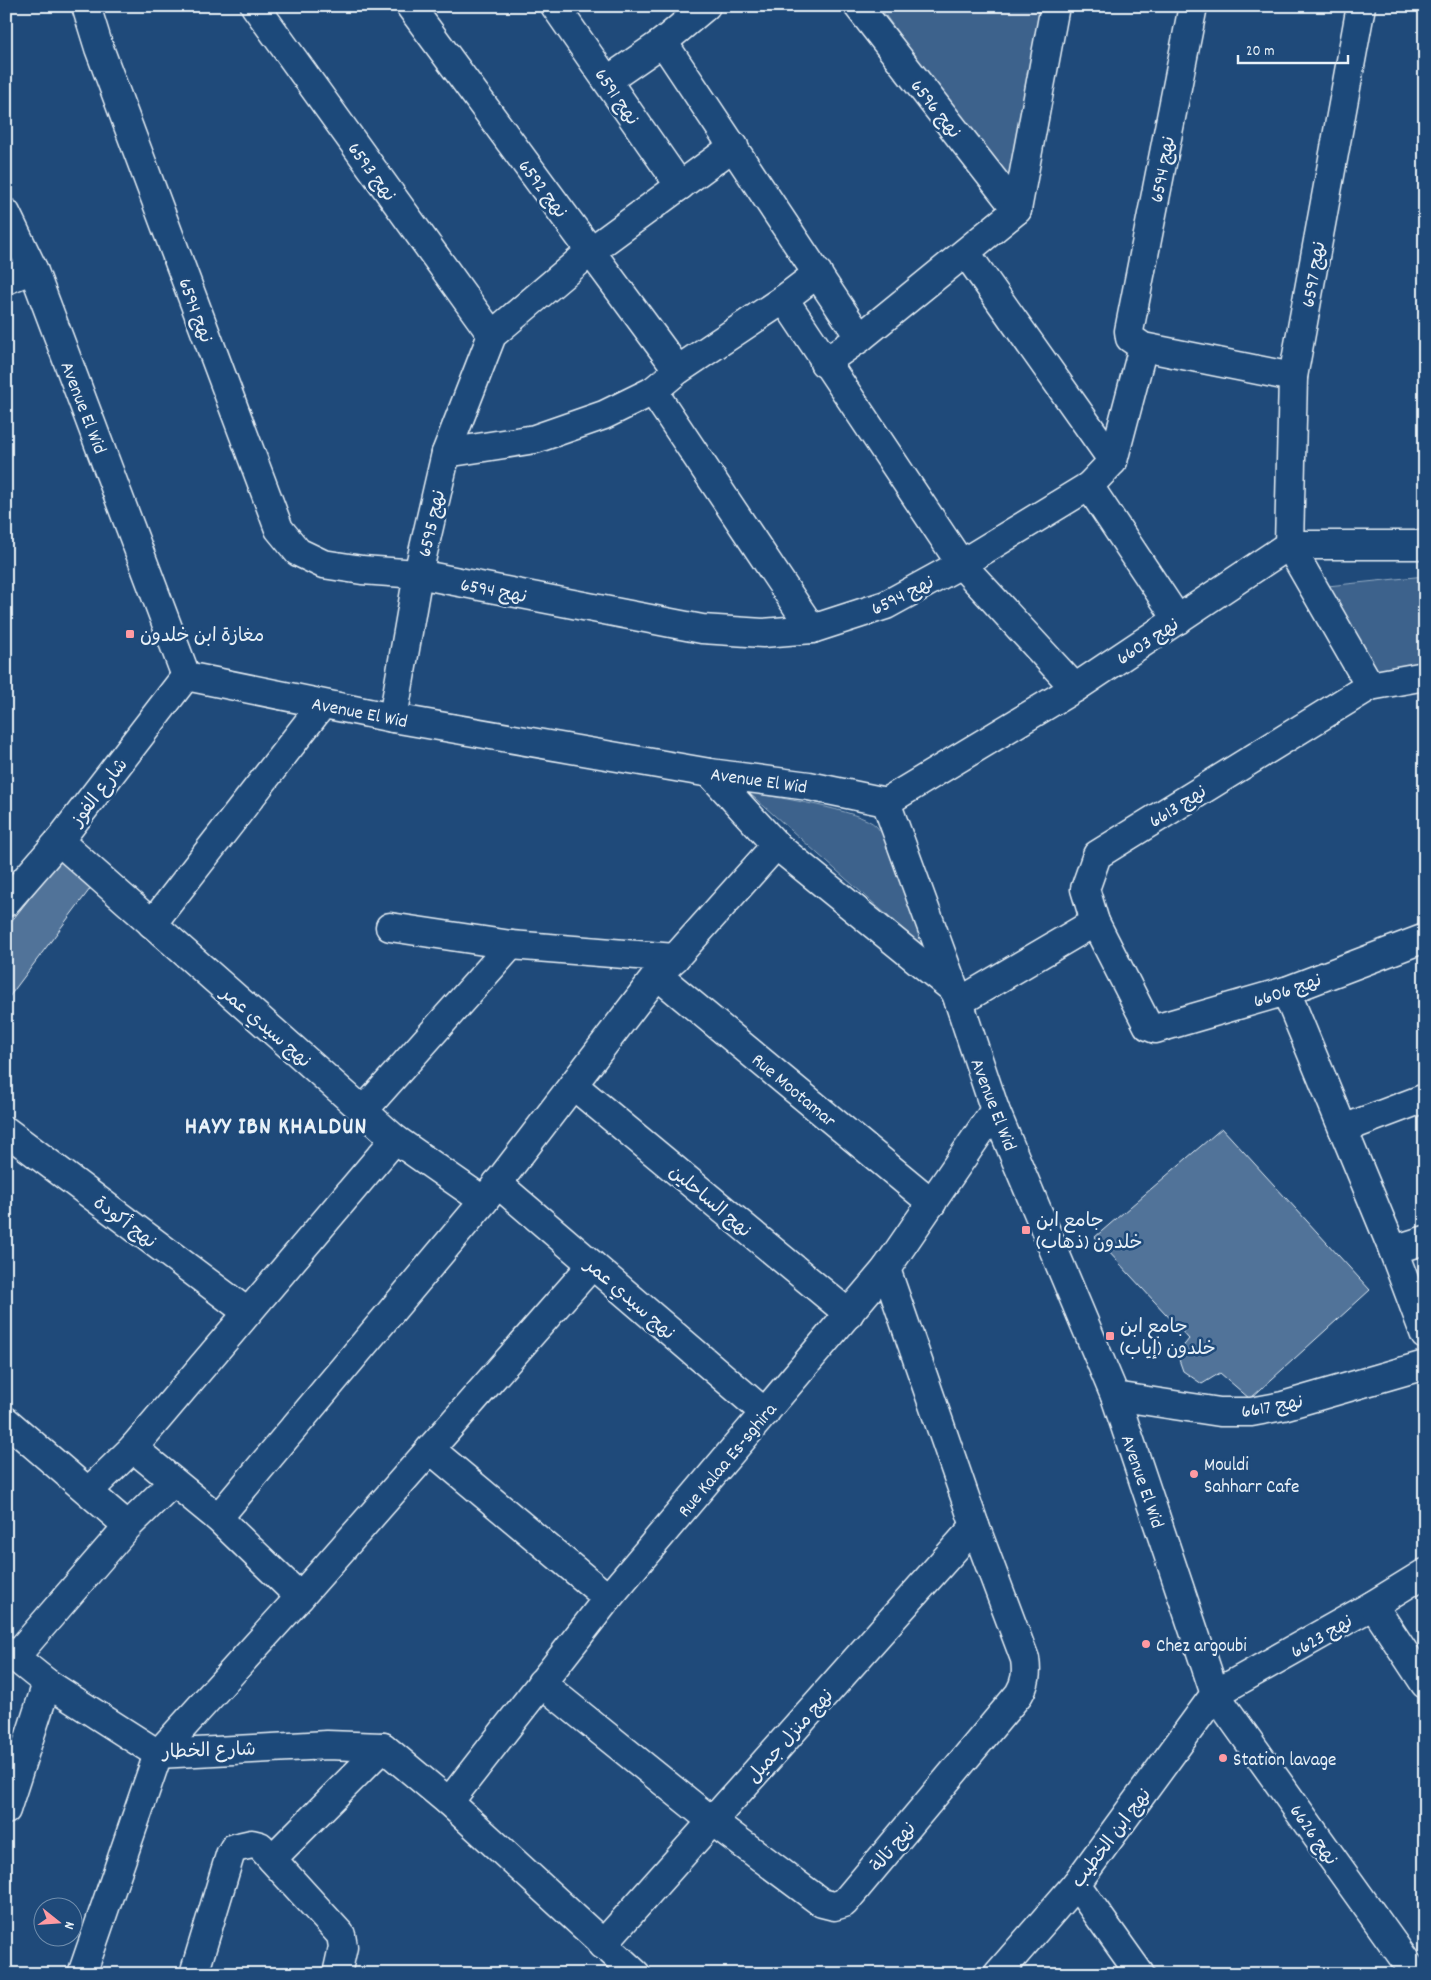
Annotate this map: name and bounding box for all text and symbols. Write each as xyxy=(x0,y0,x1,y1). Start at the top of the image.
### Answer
scale bar xyxy=(1238,32,1348,64)
text: 20 m xyxy=(1246,41,1274,63)
street label: نهج 6591 xyxy=(586,64,644,132)
street label: نهج 6596 xyxy=(902,75,966,146)
street label: نهج 6594 xyxy=(1145,134,1184,205)
street label: نهج 6593 xyxy=(339,138,401,208)
street label: نهج 6592 xyxy=(510,155,572,225)
street label: نهج 6597 xyxy=(1296,239,1335,310)
street label: نهج 6594 xyxy=(170,275,218,347)
street label: Avenue El Wid xyxy=(52,358,112,458)
street label: نهج 6595 xyxy=(413,488,454,560)
street label: نهج 6594 xyxy=(867,570,940,624)
street label: نهج 6594 xyxy=(458,573,529,612)
street label: نهج 6603 xyxy=(1112,613,1186,673)
place label: مغازة ابن خلدون xyxy=(140,624,264,651)
marker: مغازة ابن خلدون xyxy=(124,628,136,640)
street label: Avenue El Wid xyxy=(309,692,410,737)
street label: شارع الفوز xyxy=(64,753,136,835)
street label: Avenue El Wid xyxy=(709,762,808,803)
street label: نهج 6613 xyxy=(1145,780,1213,836)
street label: نهج 6606 xyxy=(1250,968,1326,1017)
street label: نهج سيدي عمر xyxy=(212,980,316,1076)
street label: Rue Mootamar xyxy=(745,1048,841,1135)
street label: Avenue El Wid xyxy=(962,1055,1022,1155)
district label: HAYY IBN KHALDUN xyxy=(185,1111,367,1145)
street label: نهج الساحلين xyxy=(662,1160,756,1245)
street label: نهج أكودة xyxy=(87,1191,161,1257)
place label: جامع ابن خلدون (ذهاب) xyxy=(1036,1209,1143,1258)
marker: جامع ابن خلدون (ذهاب) xyxy=(1020,1224,1032,1236)
street label: نهج سيدي عمر xyxy=(576,1252,680,1348)
place label: جامع ابن خلدون (إياب) xyxy=(1120,1315,1216,1364)
marker: جامع ابن خلدون (إياب) xyxy=(1104,1330,1116,1342)
street label: نهج 6617 xyxy=(1239,1390,1306,1427)
street label: Rue Kalaa Es-sghira xyxy=(673,1397,785,1524)
street label: Avenue El Wid xyxy=(1112,1432,1169,1532)
place label: Mouldi Sahharr Cafe xyxy=(1204,1453,1299,1502)
marker: Mouldi Sahharr Cafe xyxy=(1188,1468,1200,1480)
street label: نهج 6623 xyxy=(1287,1609,1359,1667)
place label: Chez argoubi xyxy=(1156,1634,1247,1661)
marker: Chez argoubi xyxy=(1140,1638,1152,1650)
street label: نهج منزل جميل xyxy=(742,1684,841,1790)
street label: شارع الخطار xyxy=(160,1737,256,1768)
place label: Station lavage xyxy=(1233,1748,1336,1775)
marker: Station lavage xyxy=(1217,1752,1229,1764)
street label: نهج ابن الخطيب xyxy=(1066,1784,1159,1895)
street label: نهج 6626 xyxy=(1281,1800,1343,1872)
street label: نهج تالة xyxy=(865,1817,924,1879)
north arrow xyxy=(32,1898,82,1948)
text: N xyxy=(58,1919,79,1932)

